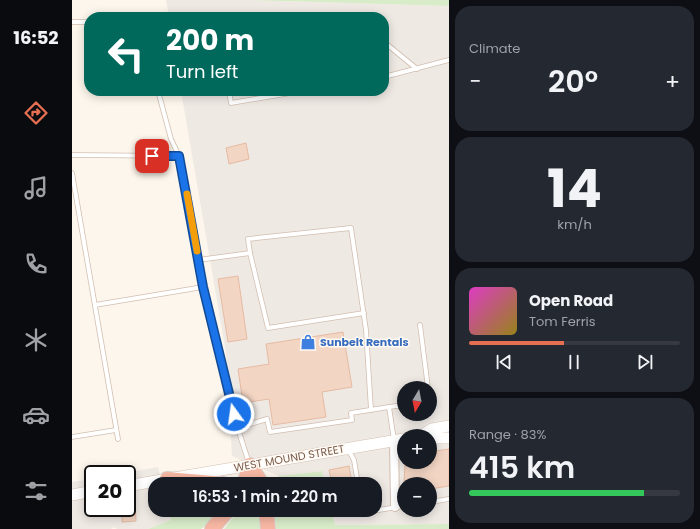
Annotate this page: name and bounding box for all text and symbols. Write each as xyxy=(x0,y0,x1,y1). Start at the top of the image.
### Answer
text: 200 m xyxy=(166,21,254,60)
text: 16:52 xyxy=(13,25,59,50)
icon: left xyxy=(100,28,152,80)
text: Climate xyxy=(469,39,520,58)
text: Turn left xyxy=(166,59,238,84)
text: 20° xyxy=(548,60,598,103)
text: − xyxy=(469,66,481,97)
text: + xyxy=(665,66,680,97)
icon: directions xyxy=(22,99,50,127)
pin xyxy=(135,139,169,173)
icon: arrive xyxy=(141,145,163,167)
text: 14 xyxy=(547,152,602,225)
icon: music xyxy=(22,174,50,202)
text: km/h xyxy=(557,215,592,234)
icon: phone xyxy=(22,250,50,278)
text: Open Road xyxy=(529,290,613,311)
text: Tom Ferris xyxy=(529,312,596,331)
icon: climate xyxy=(22,326,50,354)
shop icon: Sunbelt Rentals xyxy=(299,333,317,351)
place label: Sunbelt Rentals xyxy=(320,334,409,350)
icon: previous xyxy=(493,351,515,373)
icon: pause xyxy=(563,351,585,373)
icon: next xyxy=(634,351,656,373)
north arrow xyxy=(397,381,437,421)
map controls xyxy=(397,381,437,517)
position arrow xyxy=(213,393,255,435)
icon: car xyxy=(22,401,50,429)
text: Range · 83% xyxy=(469,425,546,444)
button: + xyxy=(397,429,437,469)
street label: WEST MOUND STREET xyxy=(232,440,346,476)
text: 415 km xyxy=(469,446,575,489)
speed limit sign: 20 xyxy=(84,465,136,517)
icon: filters xyxy=(22,477,50,505)
button: − xyxy=(397,477,437,517)
text: 16:53 · 1 min · 220 m xyxy=(192,486,338,507)

